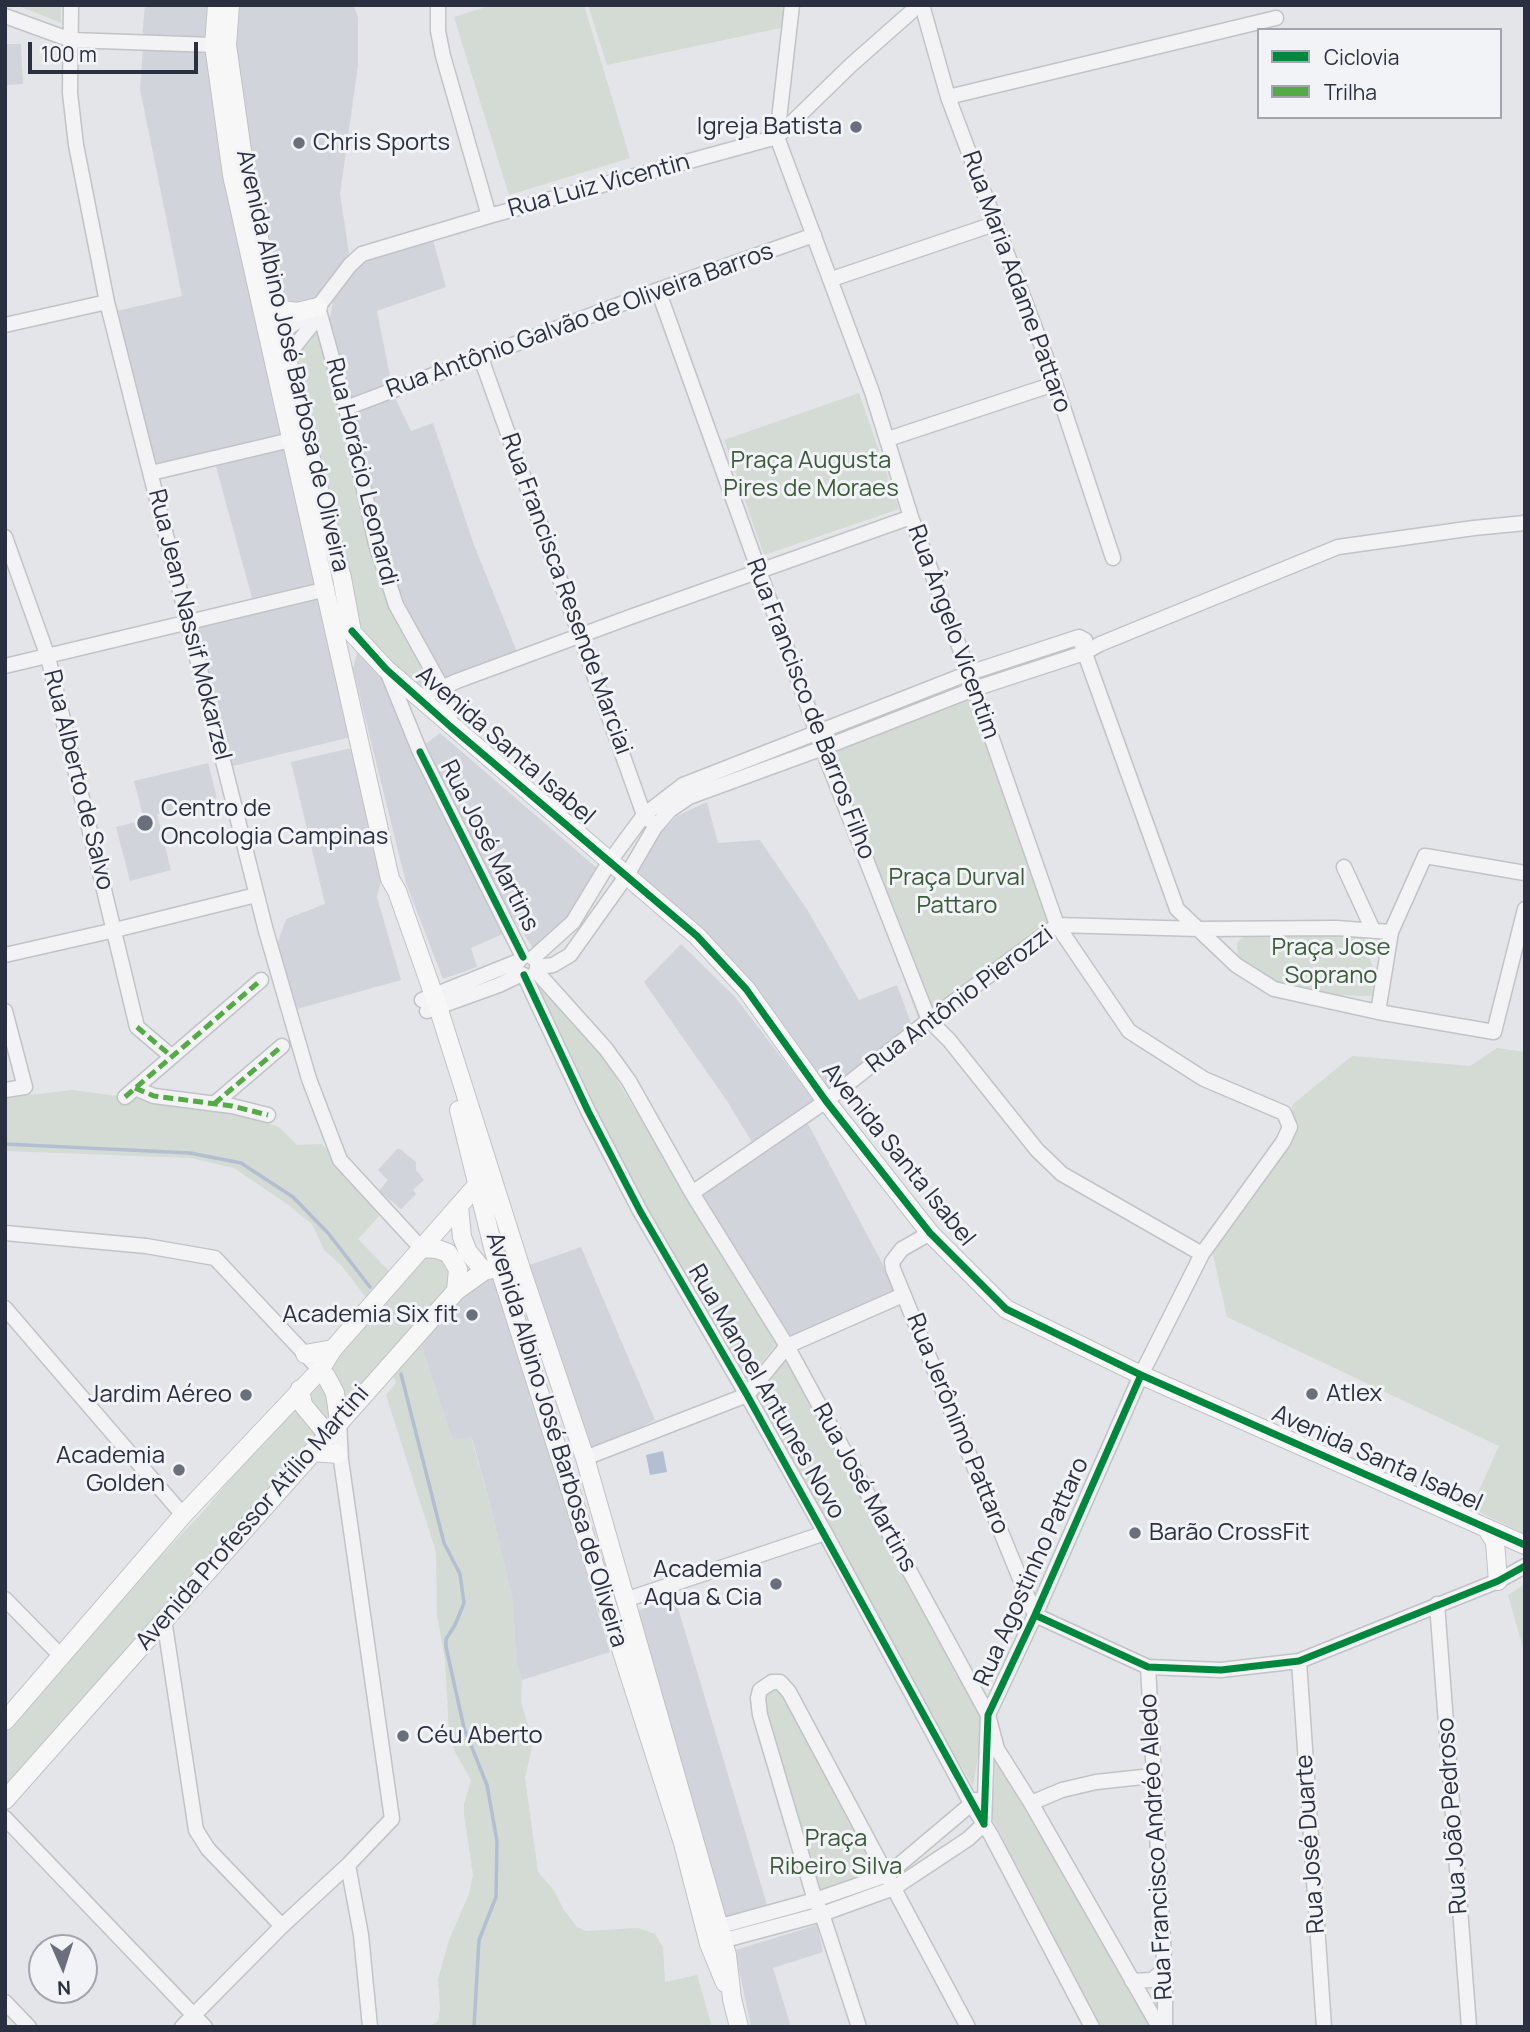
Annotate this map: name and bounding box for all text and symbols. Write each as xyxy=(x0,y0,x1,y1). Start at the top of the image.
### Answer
scale bar xyxy=(32,28,201,72)
legend xyxy=(1257,28,1502,119)
text: 100 m xyxy=(41,40,97,68)
text: Ciclovia xyxy=(1324,43,1399,71)
text: Trilha xyxy=(1324,78,1377,106)
place label: Igreja Batista xyxy=(697,113,842,141)
marker: Igreja Batista xyxy=(848,119,864,135)
place label: Chris Sports xyxy=(313,129,450,157)
marker: Chris Sports xyxy=(291,135,307,151)
street label: Avenida Albino José Barbosa de Oliveira xyxy=(229,147,355,575)
street label: Rua Maria Adame Pattaro xyxy=(955,147,1077,417)
street label: Rua Luiz Vicentin xyxy=(505,148,693,224)
street label: Rua Antônio Galvão de Oliveira Barros xyxy=(382,237,778,405)
street label: Rua Horácio Leonardi xyxy=(319,355,403,589)
street label: Rua Francisca Resende Marciai xyxy=(494,429,638,759)
park label: Praça Augusta Pires de Moraes xyxy=(723,447,899,503)
street label: Rua Jean Nassif Mokarzel xyxy=(141,486,237,764)
street label: Rua Ângelo Vicentim xyxy=(901,521,1005,743)
street label: Rua Francisco de Barros Filho xyxy=(739,555,881,863)
street label: Avenida Santa Isabel xyxy=(410,661,600,831)
street label: Rua Alberto de Salvo xyxy=(37,667,119,893)
street label: Rua José Martins xyxy=(433,756,545,936)
place label: Centro de Oncologia Campinas xyxy=(161,795,388,851)
marker: Centro de Oncologia Campinas xyxy=(135,813,155,833)
park label: Praça Durval Pattaro xyxy=(889,864,1025,920)
street label: Rua Antônio Pierozzi xyxy=(861,920,1059,1080)
park label: Praça Jose Soprano xyxy=(1271,934,1391,990)
street label: Avenida Santa Isabel xyxy=(815,1058,981,1252)
street label: Avenida Albino José Barbosa de Oliveira xyxy=(479,1229,633,1651)
street label: Rua Manoel Antunes Novo xyxy=(681,1260,851,1524)
place label: Academia Six fit xyxy=(282,1301,458,1329)
marker: Academia Six fit xyxy=(464,1307,480,1323)
street label: Rua Jerônimo Pattaro xyxy=(900,1309,1014,1539)
street label: Avenida Professor Atílio Martini xyxy=(130,1380,376,1656)
place label: Atlex xyxy=(1326,1380,1382,1408)
place label: Jardim Aéreo xyxy=(88,1381,232,1409)
marker: Atlex xyxy=(1304,1386,1320,1402)
marker: Jardim Aéreo xyxy=(238,1387,254,1403)
street label: Rua José Martins xyxy=(806,1399,922,1577)
street label: Avenida Santa Isabel xyxy=(1267,1400,1487,1518)
place label: Academia Golden xyxy=(56,1442,165,1498)
street label: Rua Agostinho Pattaro xyxy=(969,1453,1095,1691)
marker: Academia Golden xyxy=(171,1462,187,1478)
place label: Barão CrossFit xyxy=(1149,1519,1310,1547)
marker: Barão CrossFit xyxy=(1127,1525,1143,1541)
place label: Academia Aqua & Cia xyxy=(644,1556,762,1612)
marker: Academia Aqua & Cia xyxy=(768,1576,784,1592)
street label: Rua Francisco Andréo Aledo xyxy=(1135,1693,1179,2001)
street label: Rua João Pedroso xyxy=(1432,1717,1474,1915)
place label: Céu Aberto xyxy=(417,1722,543,1750)
marker: Céu Aberto xyxy=(395,1728,411,1744)
street label: Rua José Duarte xyxy=(1290,1753,1332,1935)
park label: Praça Ribeiro Silva xyxy=(770,1825,902,1881)
north arrow xyxy=(28,1934,98,2004)
text: N xyxy=(56,1975,71,2001)

